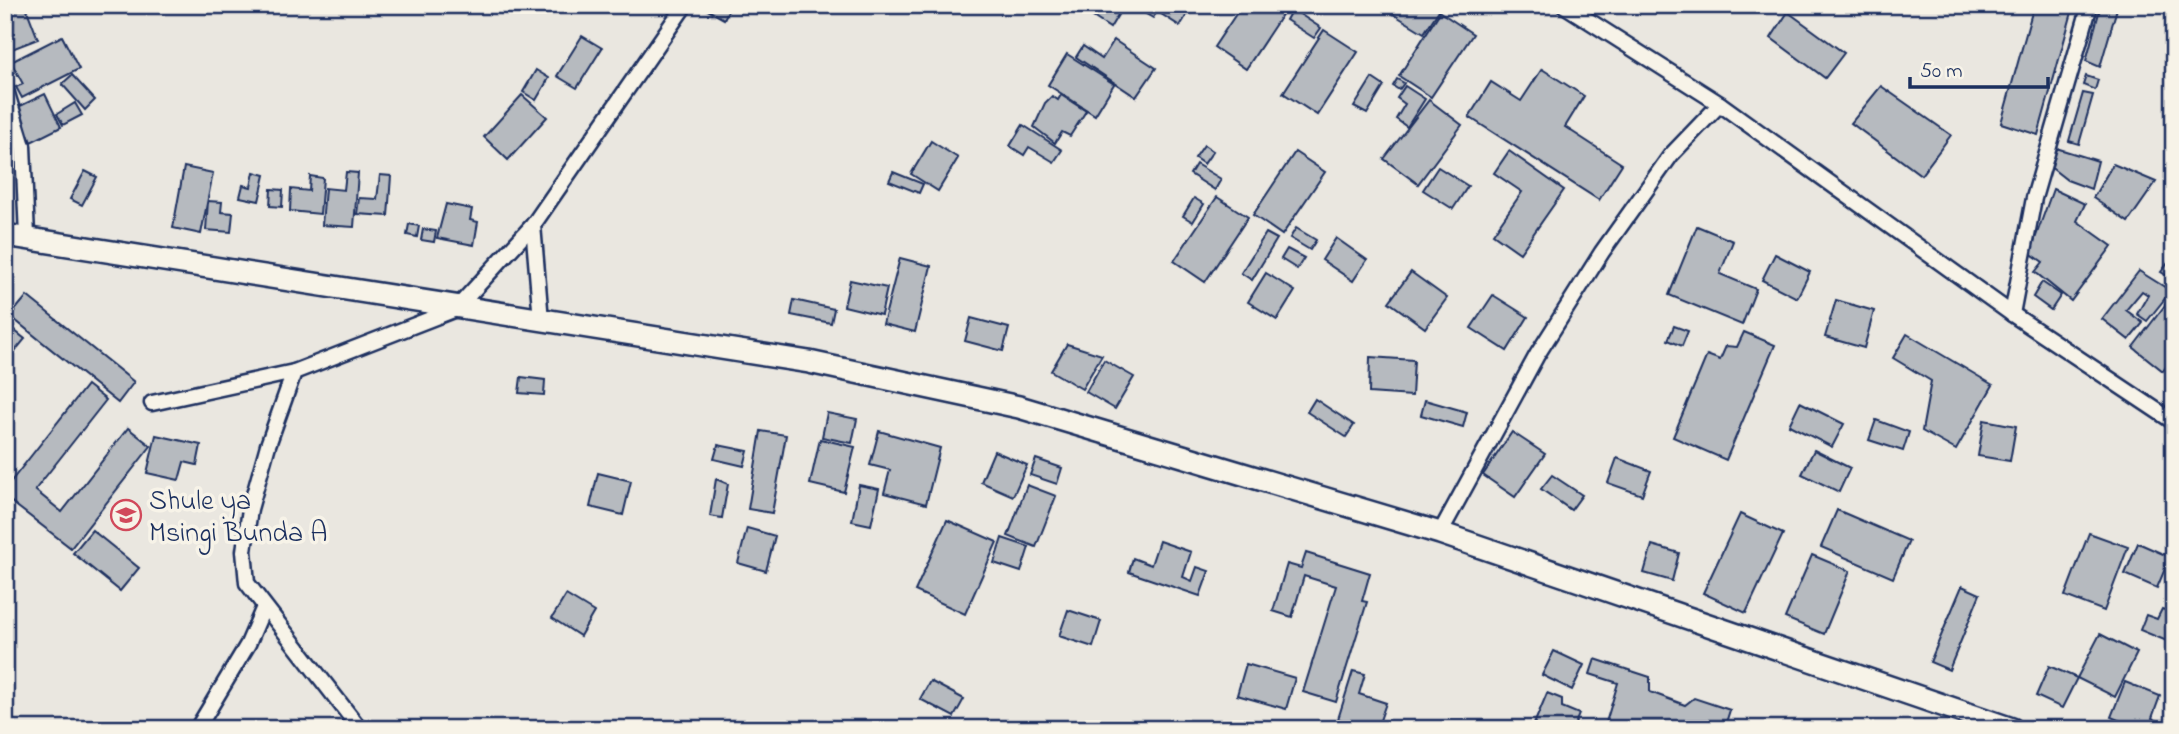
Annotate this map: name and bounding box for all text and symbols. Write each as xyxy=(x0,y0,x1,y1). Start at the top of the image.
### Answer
scale bar xyxy=(1910,46,2048,90)
text: 50 m xyxy=(1920,57,1963,87)
place label: Shule ya Msingi Bunda A xyxy=(149,482,327,555)
school or university icon: Shule ya Msingi Bunda A xyxy=(109,498,143,532)

